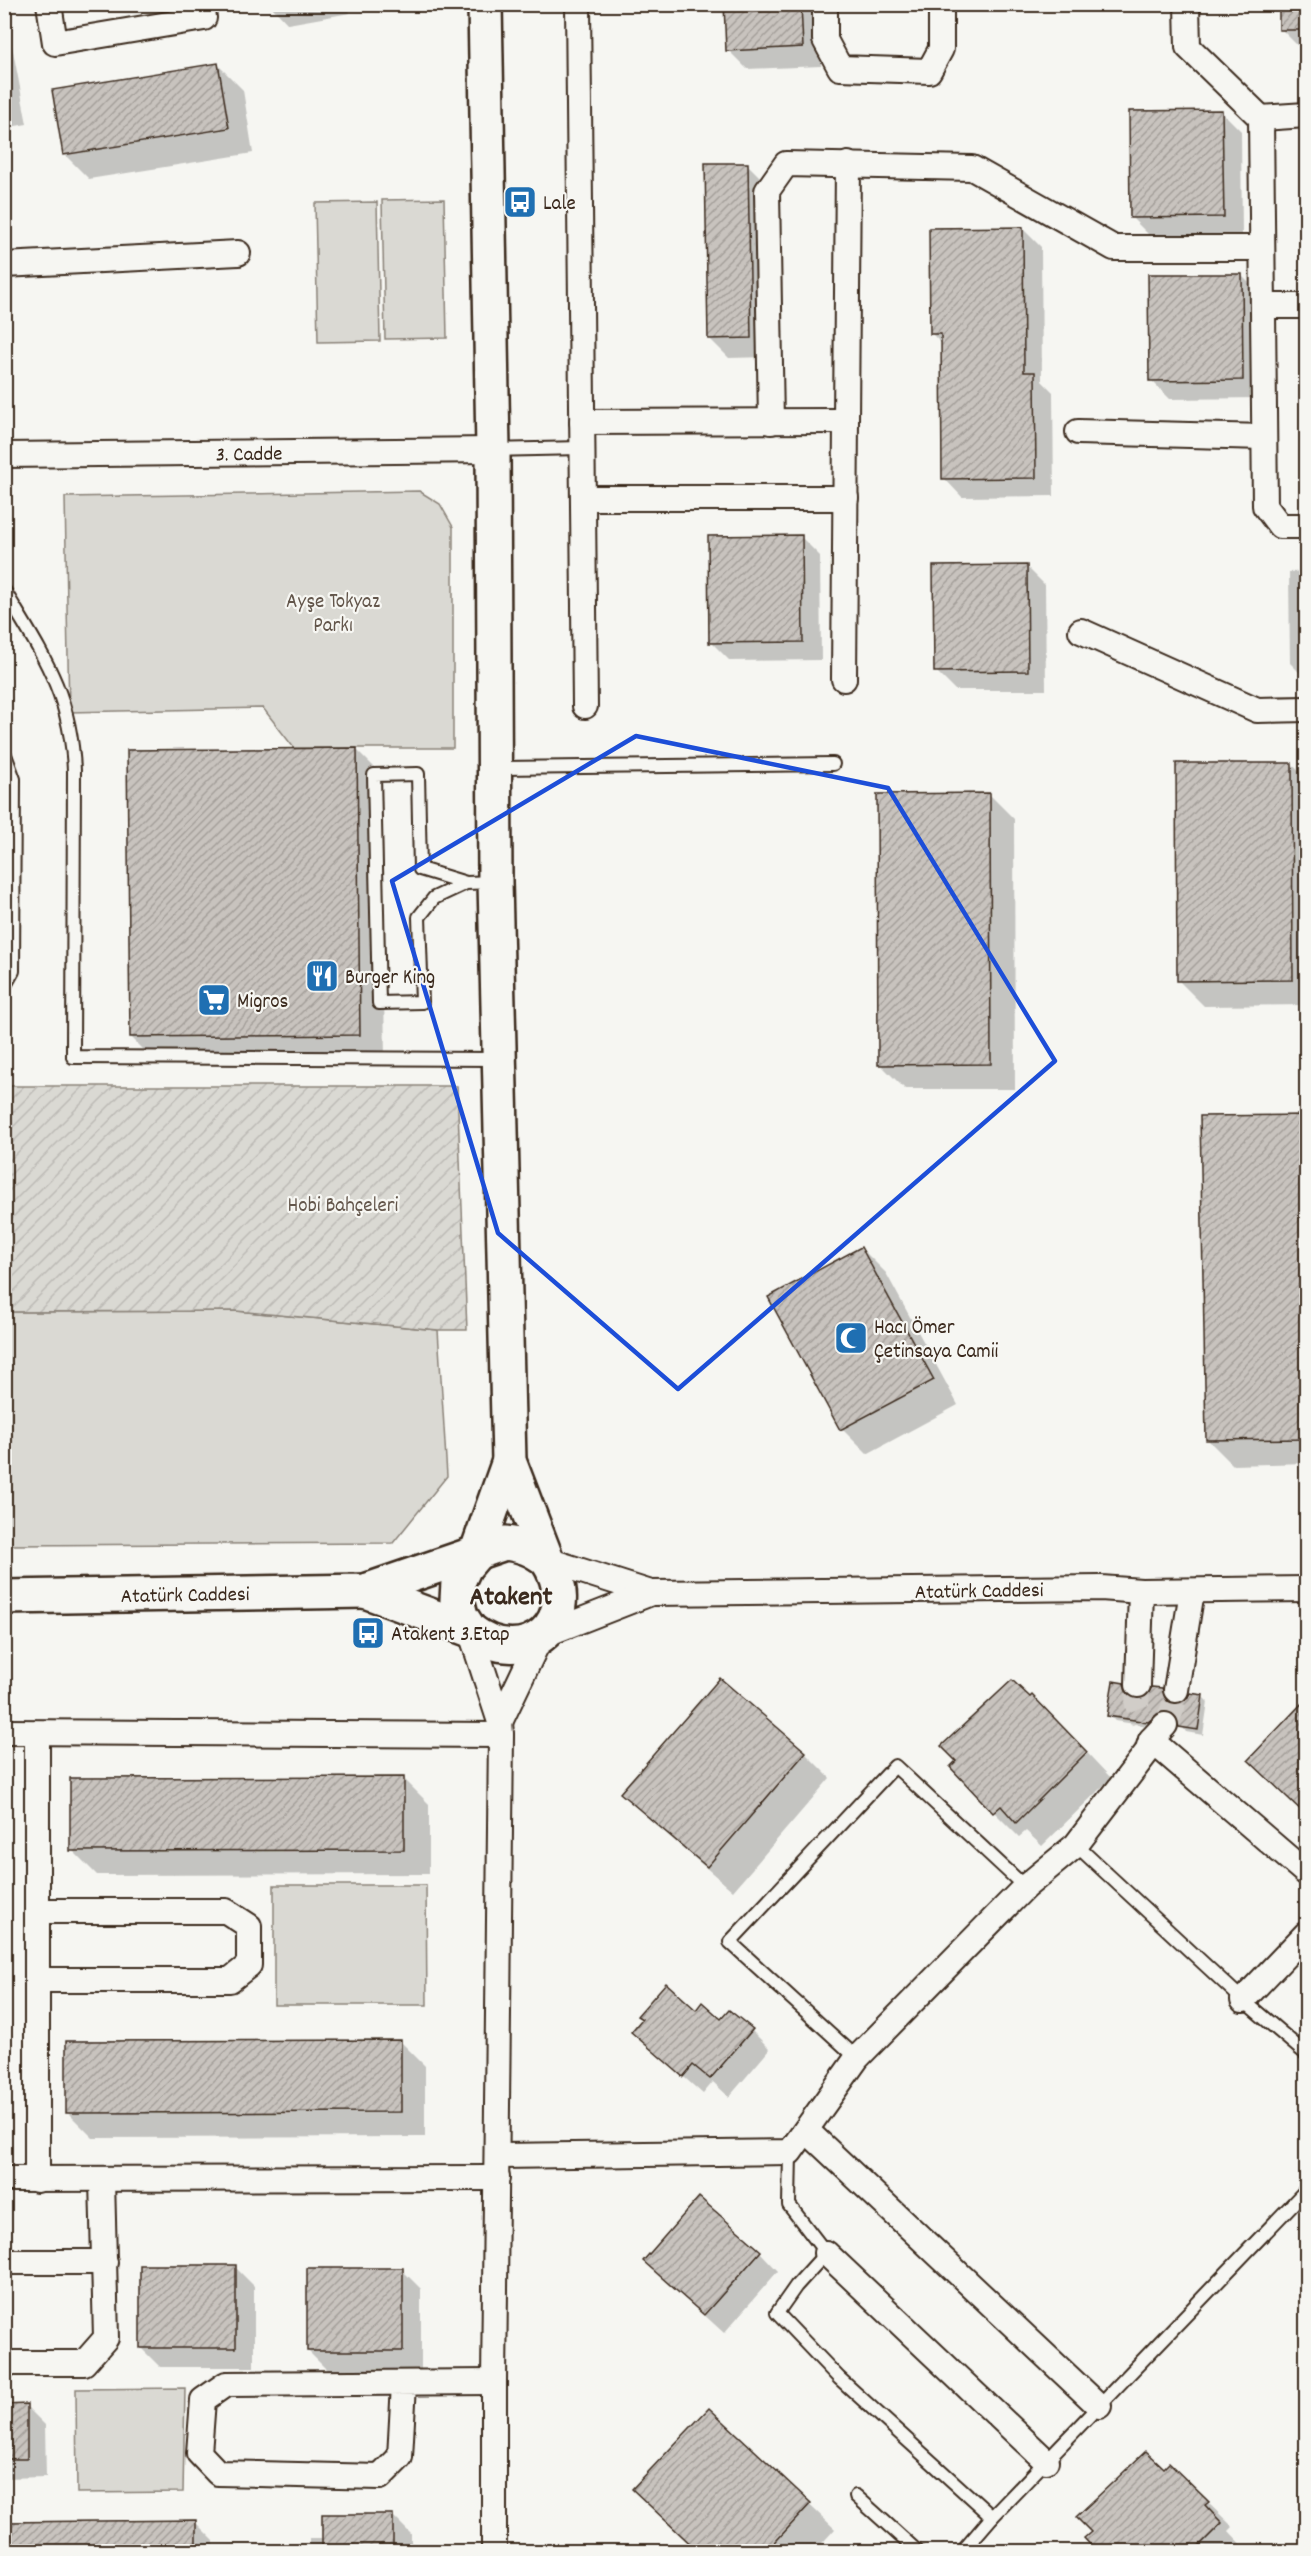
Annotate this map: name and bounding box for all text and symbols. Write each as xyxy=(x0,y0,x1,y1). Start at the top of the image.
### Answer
bus stop icon: Lale xyxy=(502,184,538,220)
place label: Lale xyxy=(543,190,576,220)
street label: 3. Cadde xyxy=(215,440,283,472)
park label: Ayşe Tokyaz Parkı xyxy=(286,588,380,642)
restaurant icon: Burger King xyxy=(304,958,340,994)
place label: Burger King xyxy=(345,964,435,994)
supermarket icon: Migros xyxy=(196,982,232,1018)
place label: Migros xyxy=(237,988,288,1018)
park label: Hobi Bahçeleri xyxy=(288,1192,399,1222)
place label: Hacı Ömer Çetinsaya Camii xyxy=(874,1314,999,1368)
mosque icon: Hacı Ömer Çetinsaya Camii xyxy=(833,1320,869,1356)
street label: Atatürk Caddesi xyxy=(914,1577,1044,1609)
district label: Atakent xyxy=(470,1579,552,1618)
street label: Atatürk Caddesi xyxy=(120,1581,250,1613)
bus stop icon: Atakent 3.Etap xyxy=(350,1615,386,1651)
place label: Atakent 3.Etap xyxy=(391,1621,510,1651)

